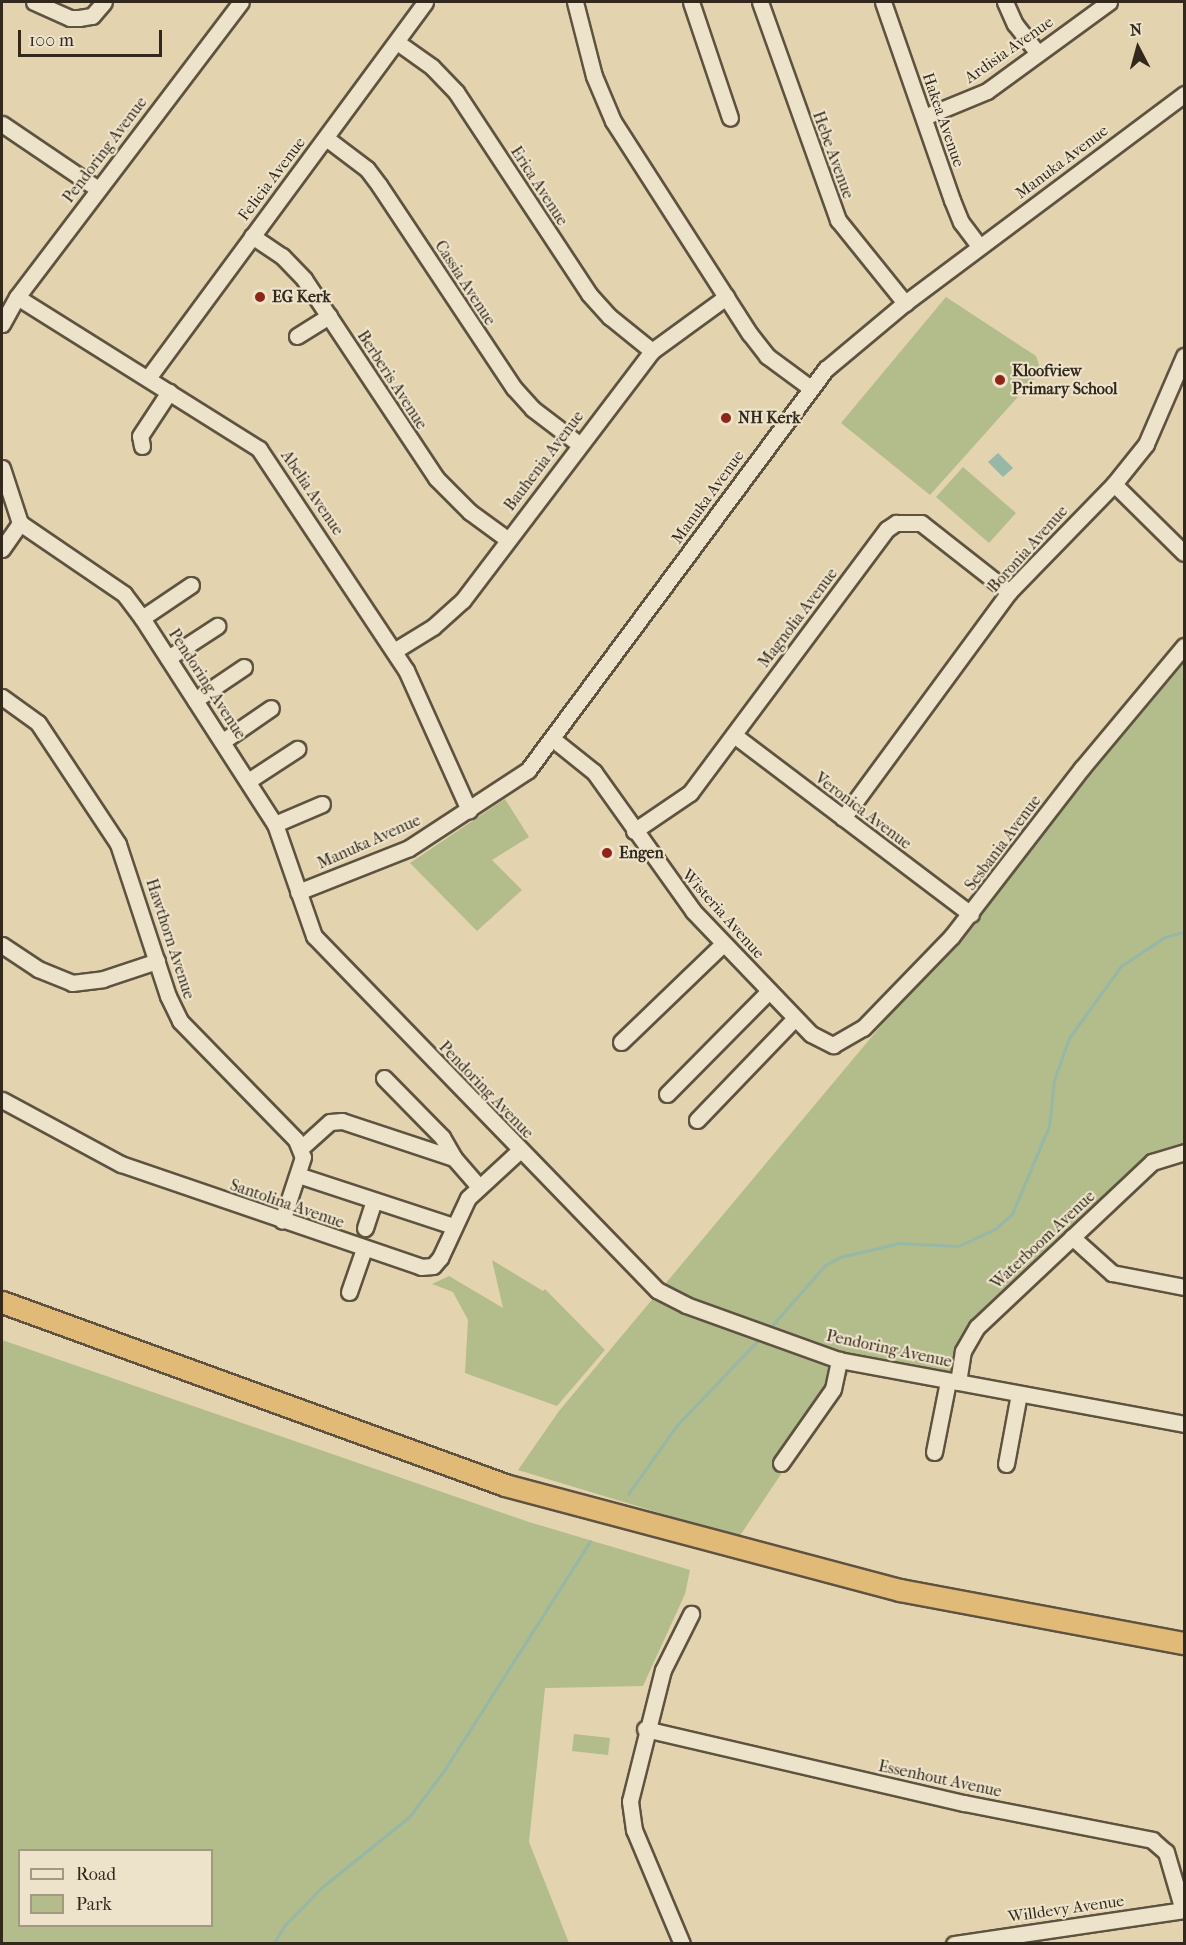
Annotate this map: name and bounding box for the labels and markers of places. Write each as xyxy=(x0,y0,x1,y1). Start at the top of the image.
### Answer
place label: EG Kerk xyxy=(272,287,331,307)
marker: EG Kerk xyxy=(253,290,267,304)
place label: Kloofview Primary School xyxy=(1012,361,1117,399)
marker: Kloofview Primary School xyxy=(993,373,1007,387)
place label: NH Kerk xyxy=(738,408,800,428)
marker: NH Kerk xyxy=(719,411,733,425)
place label: Engen xyxy=(619,843,664,863)
marker: Engen xyxy=(600,846,614,860)

